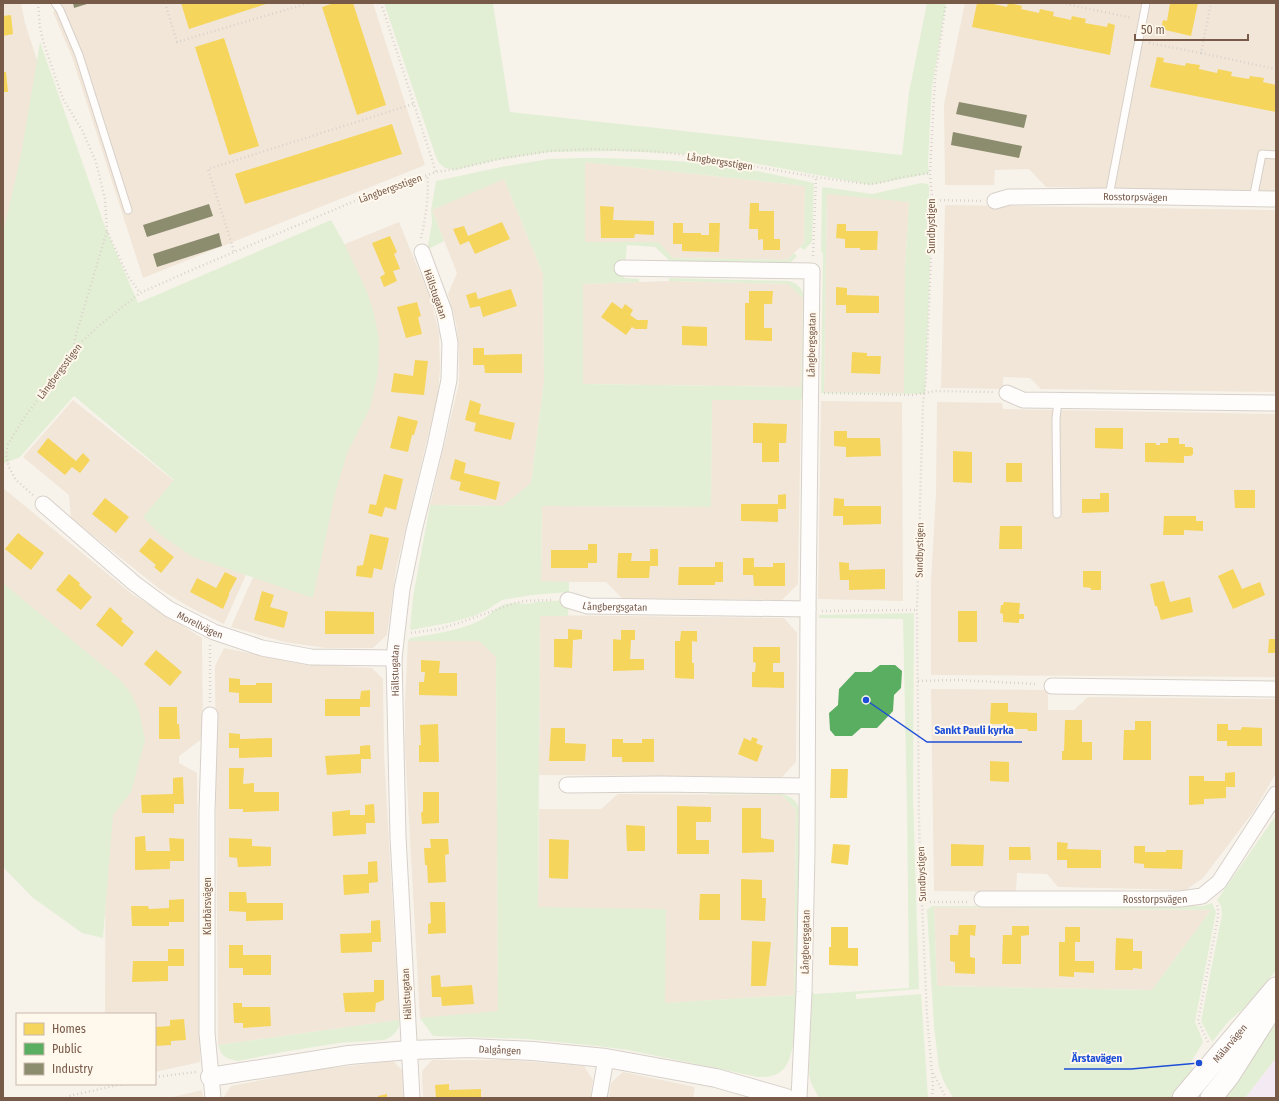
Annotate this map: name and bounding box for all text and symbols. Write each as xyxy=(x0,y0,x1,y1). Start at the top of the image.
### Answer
scale bar xyxy=(1135,16,1248,42)
text: 50 m xyxy=(1141,23,1165,37)
street label: Långbergsstigen xyxy=(686,150,754,173)
street label: Långbergsstigen xyxy=(357,171,424,206)
street label: Rosstorpsvägen xyxy=(1103,191,1168,204)
street label: Sundbystigen xyxy=(926,198,938,254)
street label: Hällstugatan xyxy=(421,268,449,321)
street label: Långbergsgatan xyxy=(804,313,819,377)
street label: Långbergsstigen xyxy=(34,341,85,402)
street label: Sundbystigen xyxy=(914,522,926,578)
street label: Långbergsgatan xyxy=(581,600,648,614)
street label: Morellvägen xyxy=(175,609,224,642)
street label: Hällstugatan xyxy=(389,644,403,696)
callout: Sankt Pauli kyrka xyxy=(927,719,1022,742)
text: Sankt Pauli kyrka xyxy=(934,724,1014,737)
street label: Sundbystigen xyxy=(915,846,929,902)
street label: Klarbärsvägen xyxy=(202,877,214,935)
street label: Rosstorpsvägen xyxy=(1123,893,1188,906)
street label: Långbergsgatan xyxy=(798,910,813,974)
street label: Hällstugatan xyxy=(400,968,414,1020)
legend xyxy=(16,1013,156,1085)
text: Homes xyxy=(52,1022,86,1036)
street label: Mälarvägen xyxy=(1211,1022,1250,1065)
text: Public xyxy=(52,1042,82,1056)
street label: Dalgången xyxy=(478,1043,522,1057)
callout: Ärstavägen xyxy=(1064,1046,1131,1069)
text: Ärstavägen xyxy=(1071,1052,1123,1065)
text: Industry xyxy=(52,1062,93,1076)

